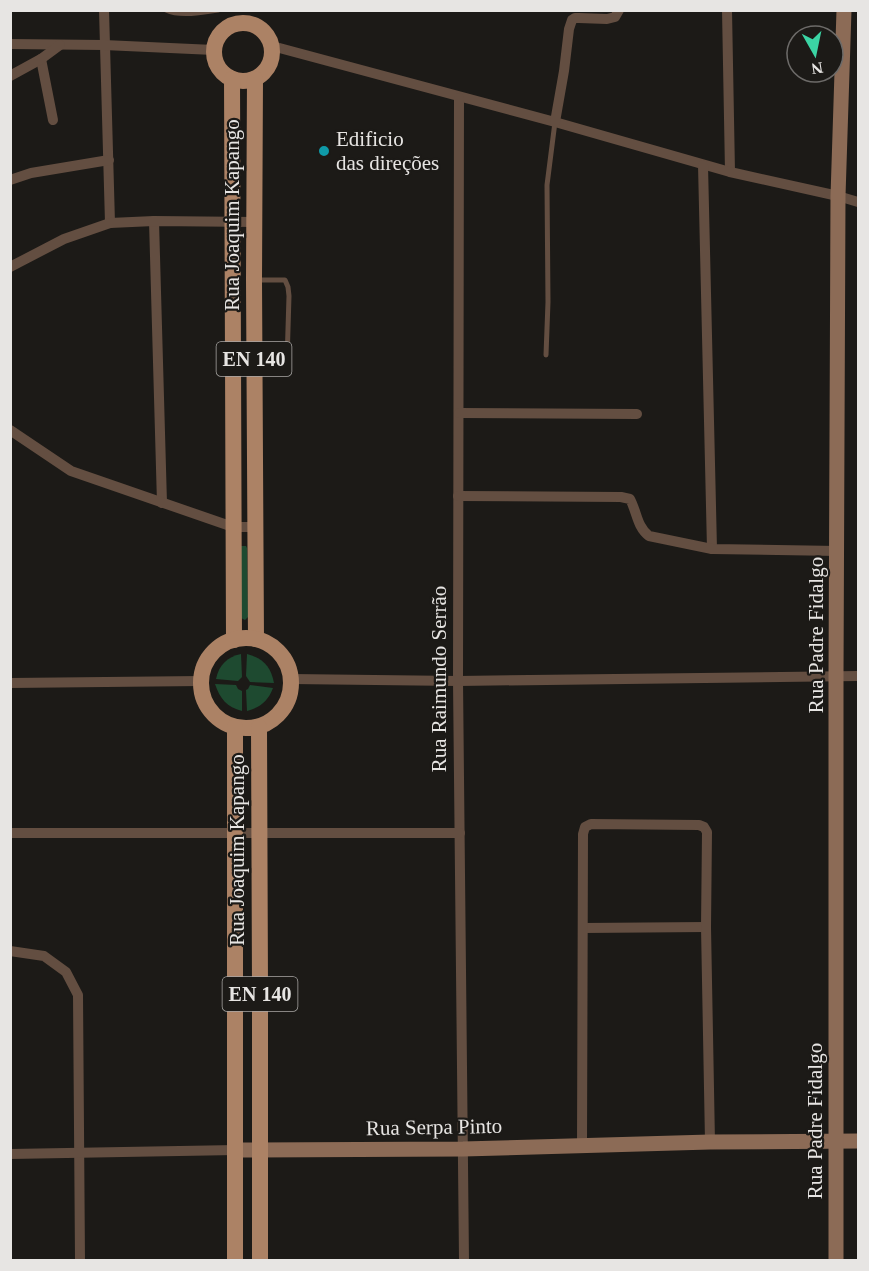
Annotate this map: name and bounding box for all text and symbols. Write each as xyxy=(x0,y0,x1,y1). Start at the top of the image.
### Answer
north arrow xyxy=(785,24,845,84)
text: N xyxy=(810,59,824,78)
street label: Rua Joaquim Kapango xyxy=(220,119,244,311)
place label: Edificio das direções xyxy=(336,127,439,175)
marker: Edificio das direções xyxy=(317,144,331,158)
road number: EN 140 xyxy=(216,342,292,376)
street label: Rua Padre Fidalgo xyxy=(804,557,828,713)
street label: Rua Raimundo Serrão xyxy=(427,586,451,772)
street label: Rua Joaquim Kapango xyxy=(225,754,249,946)
road number: EN 140 xyxy=(222,977,298,1011)
street label: Rua Padre Fidalgo xyxy=(803,1043,827,1199)
street label: Rua Serpa Pinto xyxy=(366,1114,502,1140)

